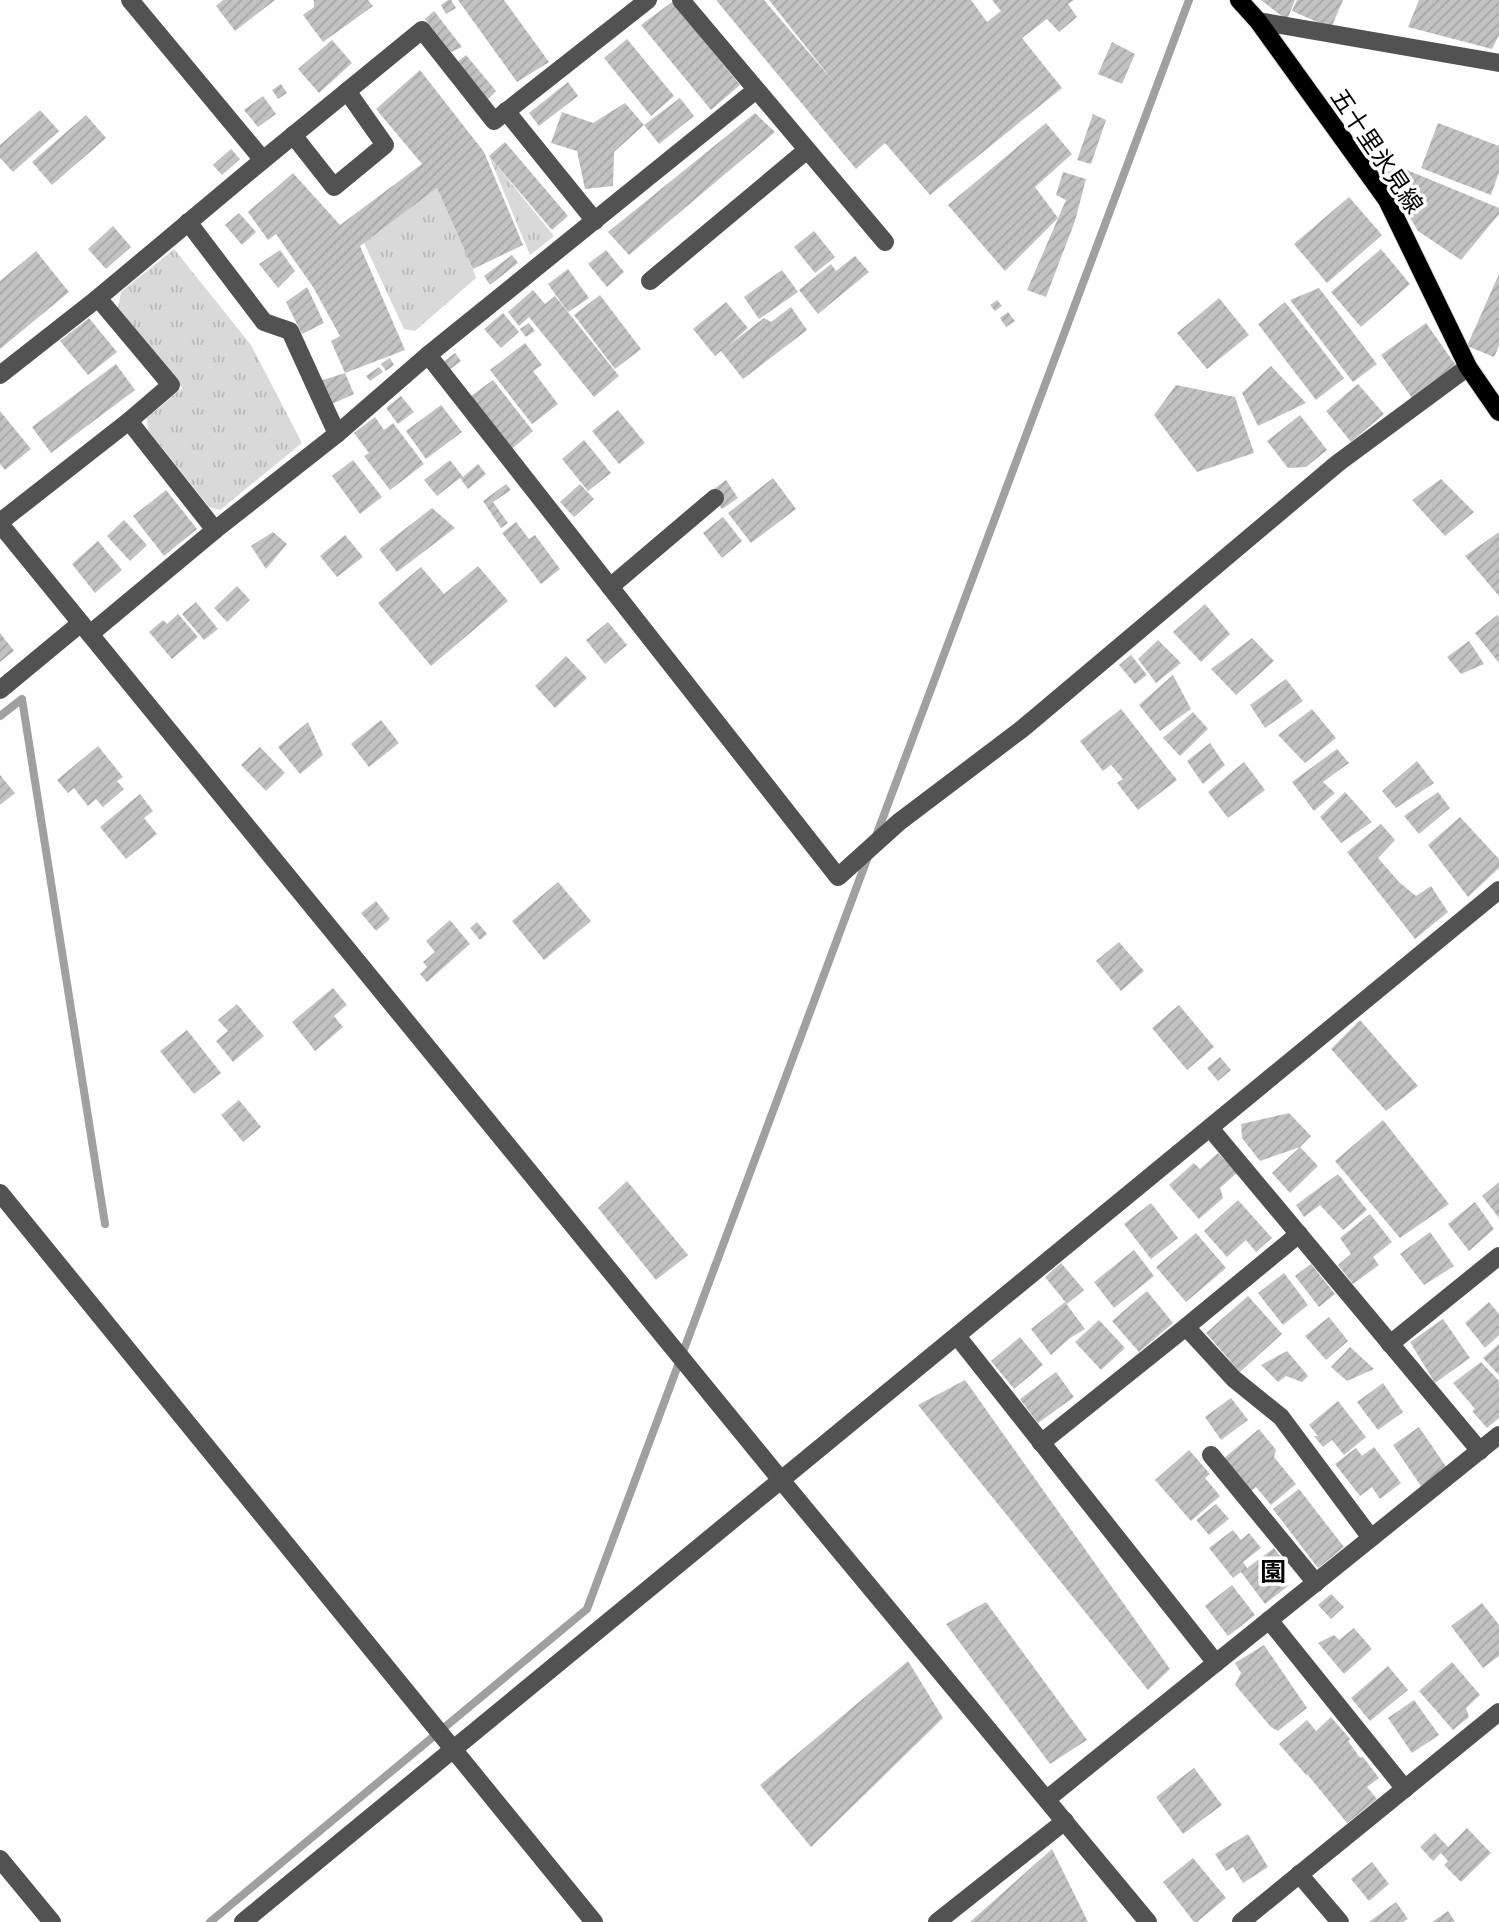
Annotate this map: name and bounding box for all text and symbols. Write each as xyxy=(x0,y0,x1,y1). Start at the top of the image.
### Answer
street label: 五十里氷見線 xyxy=(1324,83,1430,219)
district label: 園 xyxy=(1260,1555,1286,1588)

